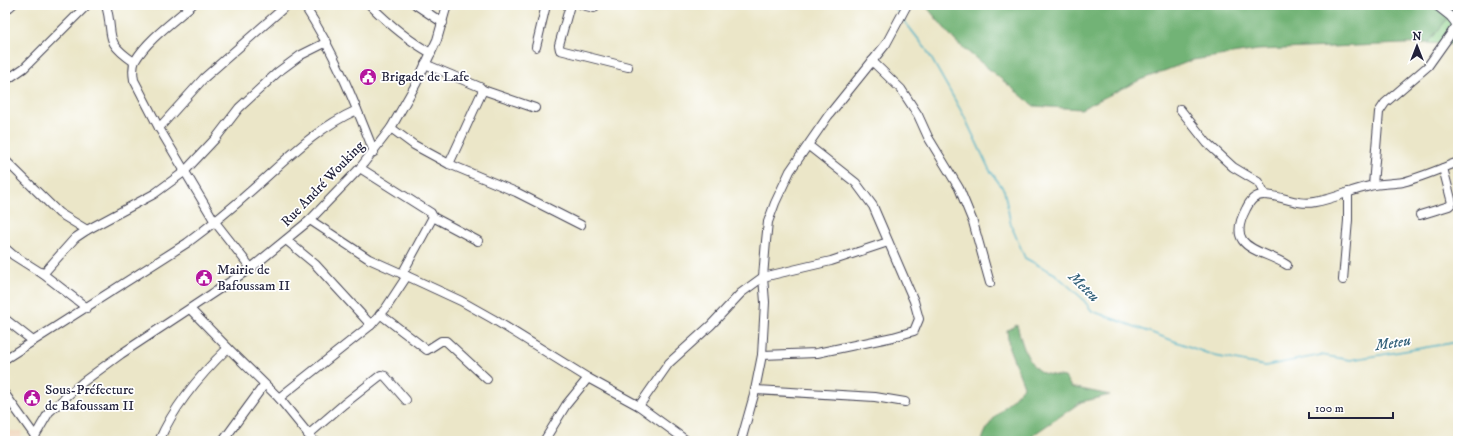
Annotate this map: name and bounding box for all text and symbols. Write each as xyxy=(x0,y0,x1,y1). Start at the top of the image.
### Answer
north arrow xyxy=(1397,26,1437,66)
text: N xyxy=(1412,30,1422,44)
public building icon: Brigade de Lafe xyxy=(358,67,378,87)
place label: Brigade de Lafe xyxy=(381,68,469,86)
street label: Rue André Wouking xyxy=(277,137,369,231)
place label: Mairie de Bafoussam II xyxy=(217,261,290,295)
water label: Meteu xyxy=(1064,267,1104,306)
public building icon: Mairie de Bafoussam II xyxy=(194,268,214,288)
water label: Meteu xyxy=(1373,331,1412,355)
place label: Sous-Préfecture de Bafoussam II xyxy=(45,381,134,415)
public building icon: Sous-Préfecture de Bafoussam II xyxy=(22,388,42,408)
scale bar xyxy=(1309,394,1393,420)
text: 100 m xyxy=(1315,401,1344,416)

